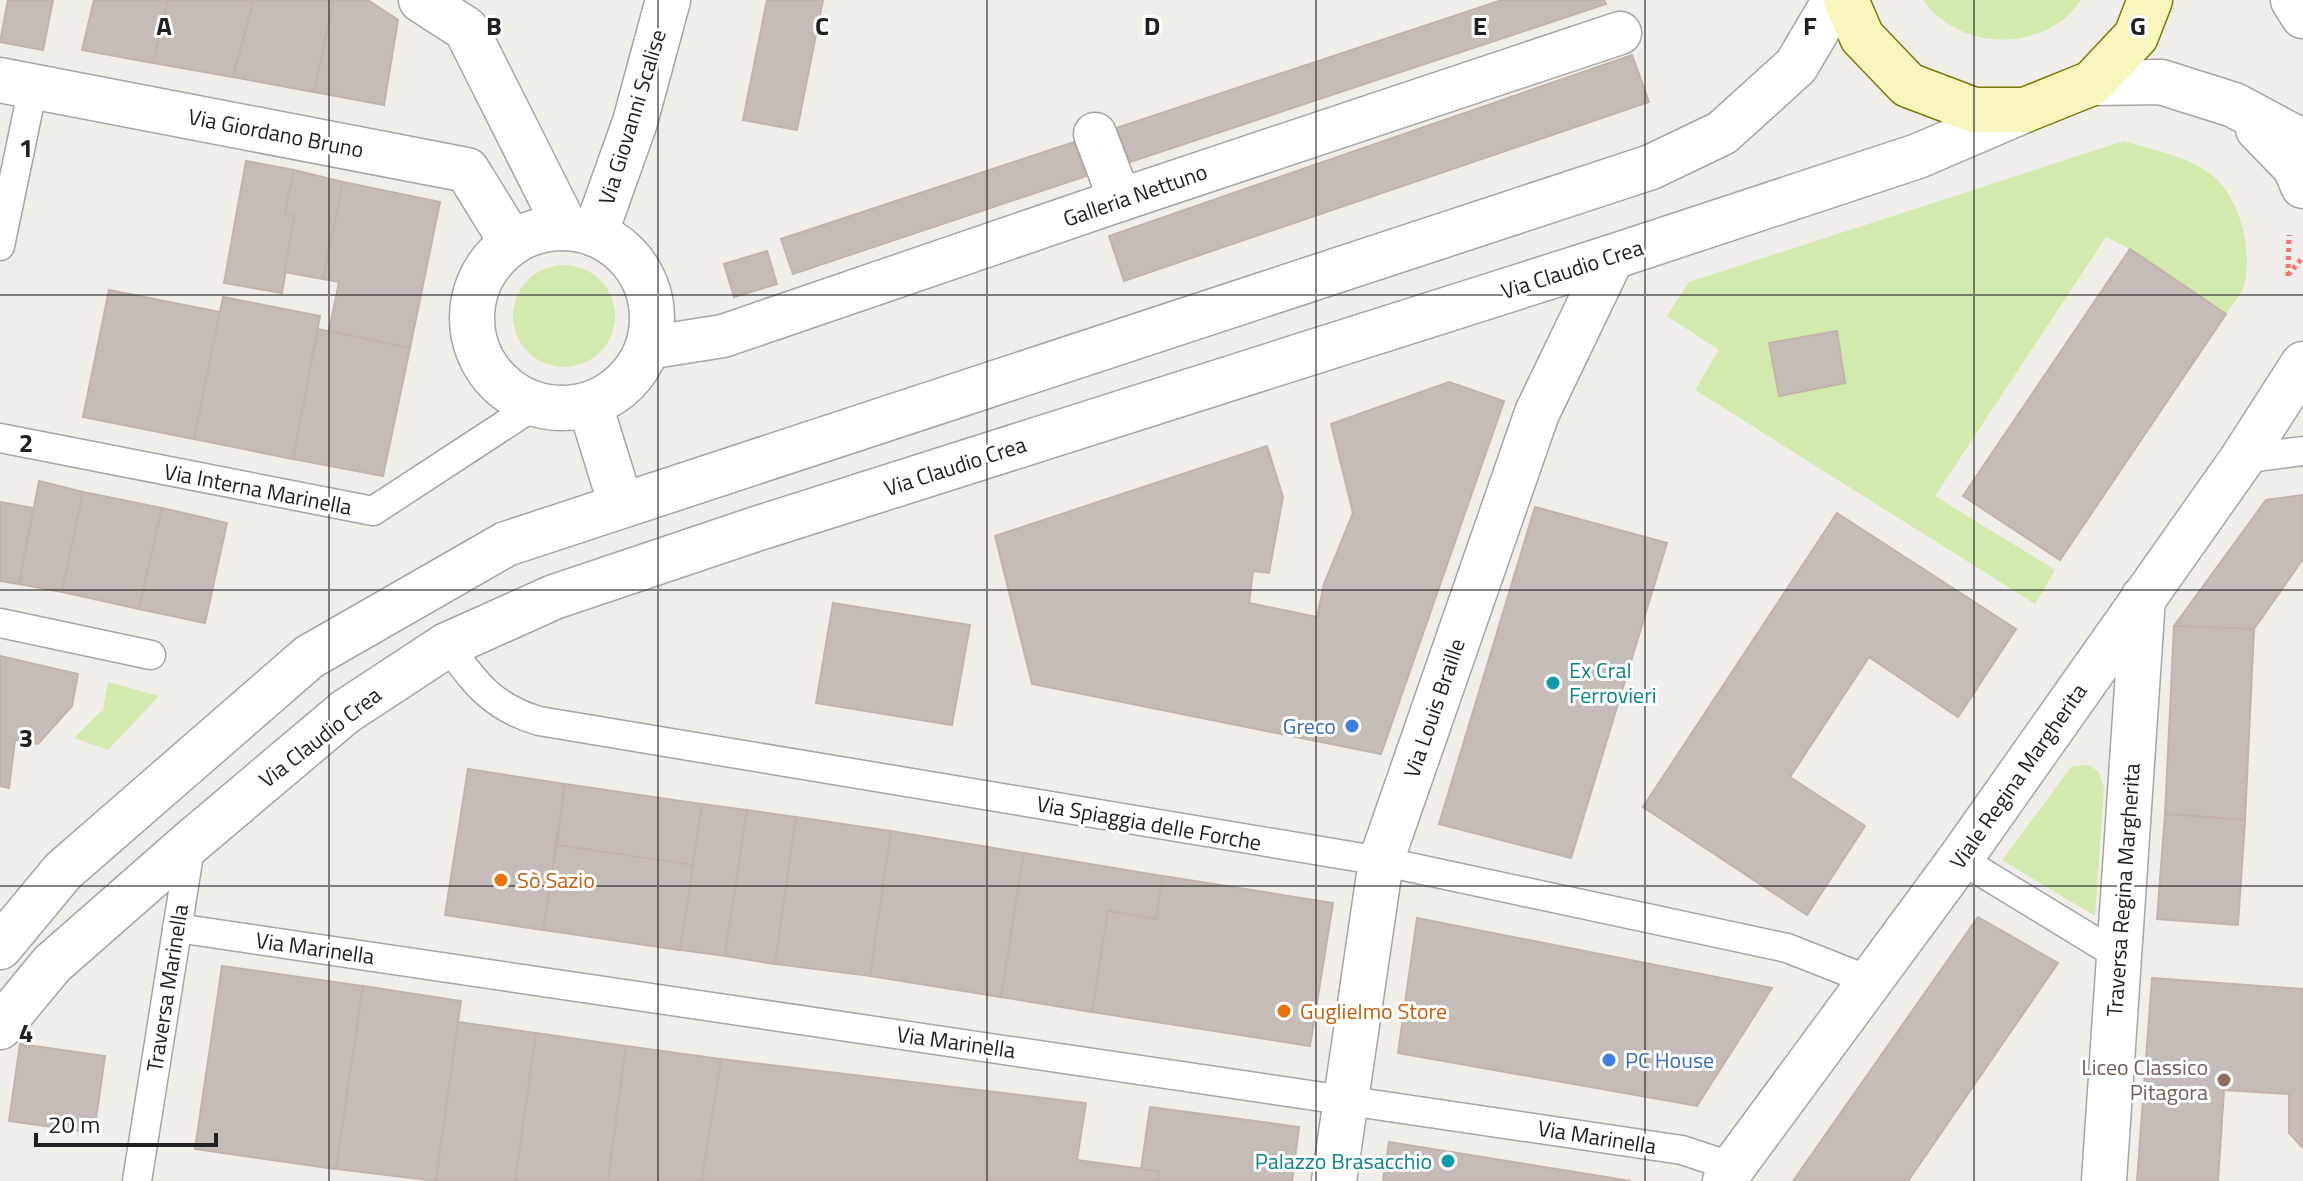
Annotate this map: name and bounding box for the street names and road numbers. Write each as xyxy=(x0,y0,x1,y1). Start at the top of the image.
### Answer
street label: Via Giovanni Scalise xyxy=(589,25,675,209)
street label: Via Giordano Bruno xyxy=(185,99,367,167)
street label: Galleria Nettuno xyxy=(1058,154,1212,236)
street label: Via Claudio Crea xyxy=(1497,230,1647,308)
street label: Via Claudio Crea xyxy=(880,427,1030,505)
street label: Via Interna Marinella xyxy=(161,454,355,524)
street label: Via Louis Braille xyxy=(1394,634,1474,782)
street label: Viale Regina Margherita xyxy=(1941,676,2095,876)
street label: Via Claudio Crea xyxy=(251,678,389,796)
street label: Traversa Regina Margherita xyxy=(2097,762,2149,1018)
street label: Via Spiaggia delle Forche xyxy=(1034,786,1264,860)
street label: Traversa Marinella xyxy=(137,902,197,1074)
street label: Via Marinella xyxy=(253,923,377,973)
street label: Via Marinella xyxy=(894,1017,1018,1067)
street label: Via Marinella xyxy=(1535,1111,1659,1163)

